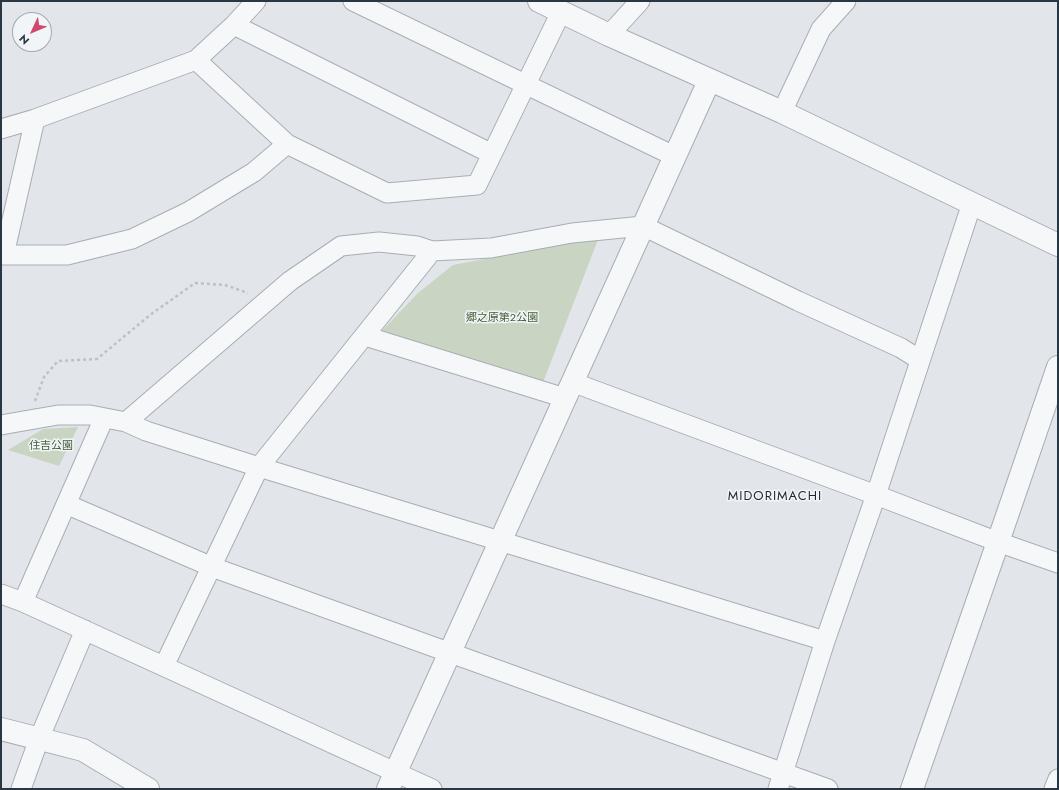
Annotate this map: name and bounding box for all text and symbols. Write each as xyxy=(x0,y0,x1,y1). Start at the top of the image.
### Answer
north arrow xyxy=(12,12,52,52)
text: N xyxy=(15,31,33,48)
park label: 郷之原第2公園 xyxy=(466,311,538,325)
park label: 住吉公園 xyxy=(29,439,73,453)
district label: MIDORIMACHI xyxy=(728,489,822,505)

